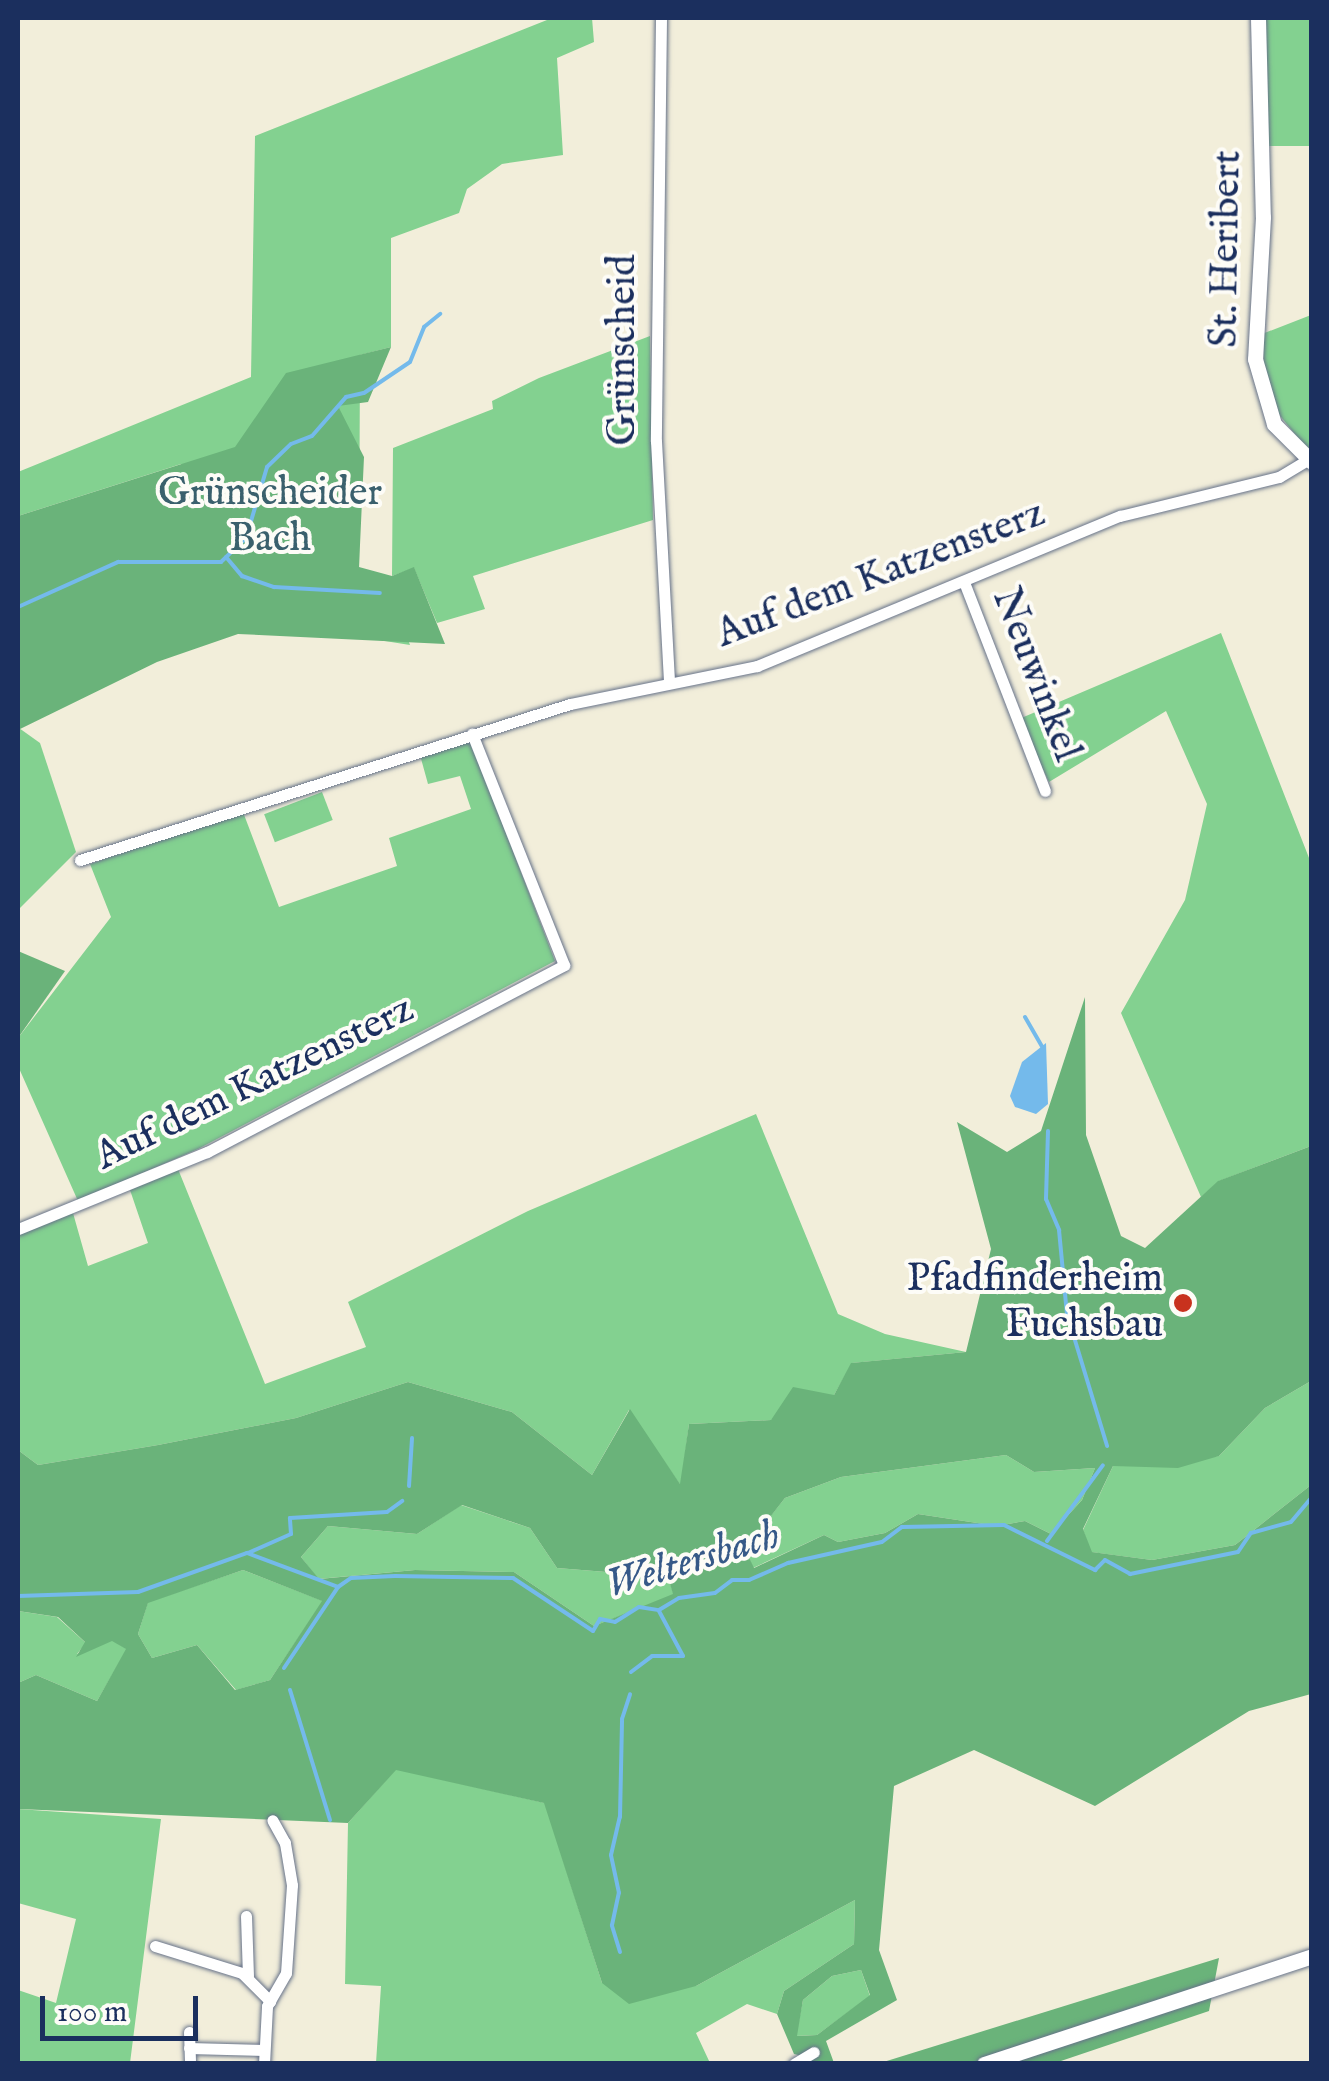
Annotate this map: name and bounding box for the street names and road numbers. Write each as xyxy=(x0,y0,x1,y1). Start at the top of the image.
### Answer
street label: St. Heribert xyxy=(1201,150,1253,348)
street label: Grünscheid xyxy=(600,254,648,446)
street label: Auf dem Katzensterz xyxy=(710,490,1052,660)
street label: Neuwinkel xyxy=(980,582,1090,768)
street label: Auf dem Katzensterz xyxy=(88,986,422,1182)

